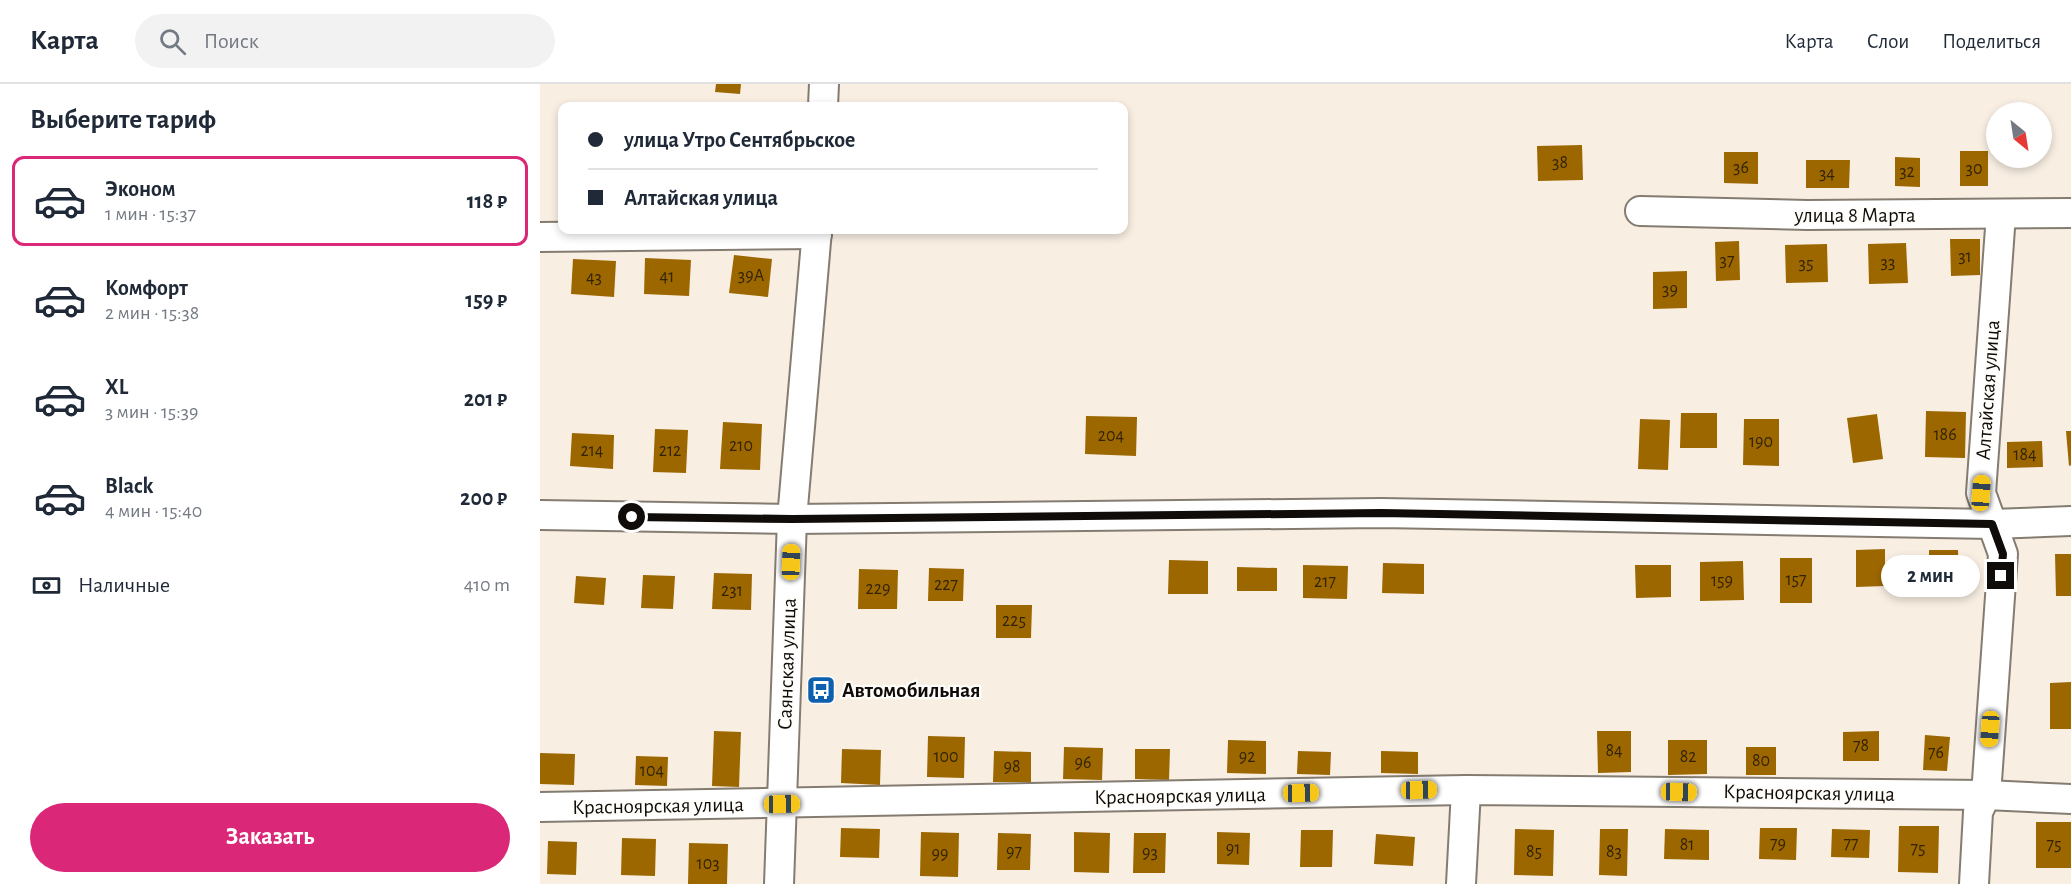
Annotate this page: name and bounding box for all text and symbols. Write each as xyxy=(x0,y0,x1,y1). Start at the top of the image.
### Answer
search box xyxy=(135,14,555,68)
icon: search xyxy=(156,25,189,58)
text: Карта xyxy=(30,27,99,55)
text: Поиск xyxy=(204,30,259,52)
text: Карта xyxy=(1784,31,1834,52)
text: Слои xyxy=(1867,31,1909,52)
text: Поделиться xyxy=(1942,31,2041,52)
north arrow xyxy=(1986,102,2052,168)
map controls xyxy=(1986,102,2052,168)
text: Выберите тариф xyxy=(30,106,216,133)
text: улица Утро Сентябрьское xyxy=(624,129,855,151)
house number: 38 xyxy=(1552,154,1568,172)
house number: 36 xyxy=(1733,159,1749,177)
house number: 30 xyxy=(1966,160,1982,178)
house number: 32 xyxy=(1899,163,1915,181)
house number: 34 xyxy=(1819,165,1835,183)
icon: car xyxy=(33,174,87,228)
text: Эконом xyxy=(105,178,176,200)
text: Алтайская улица xyxy=(624,187,778,209)
text: 118 ₽ xyxy=(467,190,507,212)
text: 1 мин · 15:37 xyxy=(105,204,196,224)
street label: улица 8 Марта xyxy=(1793,205,1916,226)
house number: 31 xyxy=(1958,248,1972,266)
house number: 37 xyxy=(1720,252,1734,270)
house number: 33 xyxy=(1881,254,1895,272)
house number: 35 xyxy=(1799,255,1813,273)
house number: 39А xyxy=(738,267,765,285)
house number: 41 xyxy=(660,268,674,286)
house number: 43 xyxy=(586,269,602,287)
icon: car xyxy=(33,273,87,327)
text: Комфорт xyxy=(105,277,188,299)
house number: 39 xyxy=(1662,281,1678,299)
text: 159 ₽ xyxy=(465,289,507,311)
text: 2 мин · 15:38 xyxy=(105,303,199,323)
street label: Алтайская улица xyxy=(1973,319,2003,461)
icon: car xyxy=(33,372,87,426)
text: XL xyxy=(105,376,128,398)
text: 201 ₽ xyxy=(464,388,507,410)
text: 3 мин · 15:39 xyxy=(105,402,198,422)
house number: 186 xyxy=(1933,426,1957,444)
house number: 204 xyxy=(1098,427,1125,445)
house number: 190 xyxy=(1749,433,1773,451)
house number: 210 xyxy=(729,437,753,455)
house number: 214 xyxy=(580,442,604,460)
house number: 212 xyxy=(659,442,681,460)
house number: 184 xyxy=(2013,446,2037,464)
icon: car xyxy=(33,471,87,525)
car xyxy=(1971,474,1991,512)
text: Black xyxy=(105,475,153,497)
text: 200 ₽ xyxy=(460,487,507,509)
text: 4 мин · 15:40 xyxy=(105,501,202,521)
route start xyxy=(618,503,645,530)
car xyxy=(781,544,801,580)
callout: 2 мин xyxy=(1881,555,1980,597)
route end xyxy=(1987,562,2014,589)
text: 2 мин xyxy=(1907,566,1954,586)
icon: cash xyxy=(30,569,63,602)
house number: 157 xyxy=(1785,571,1807,589)
house number: 159 xyxy=(1711,572,1733,590)
house number: 217 xyxy=(1314,573,1336,591)
text: Наличные xyxy=(78,574,170,596)
text: 410 m xyxy=(464,575,510,595)
house number: 227 xyxy=(934,576,958,594)
house number: 229 xyxy=(866,580,890,598)
house number: 231 xyxy=(721,582,743,600)
street label: Саянская улица xyxy=(774,597,800,730)
house number: 225 xyxy=(1002,612,1026,630)
bus stop icon: Автомобильная xyxy=(805,674,837,706)
place label: Автомобильная xyxy=(842,680,981,701)
car xyxy=(1980,710,2000,748)
house number: 78 xyxy=(1853,737,1869,755)
house number: 84 xyxy=(1605,742,1623,760)
house number: 76 xyxy=(1928,744,1944,762)
house number: 100 xyxy=(933,748,959,766)
house number: 92 xyxy=(1239,748,1255,766)
house number: 82 xyxy=(1680,748,1696,766)
house number: 80 xyxy=(1752,752,1770,770)
house number: 96 xyxy=(1075,754,1091,772)
house number: 98 xyxy=(1004,758,1021,776)
house number: 104 xyxy=(640,762,665,780)
car xyxy=(1401,781,1437,799)
street label: Красноярская улица xyxy=(1723,781,1896,805)
car xyxy=(1661,783,1697,801)
street label: Красноярская улица xyxy=(1094,784,1267,808)
car xyxy=(1283,784,1319,802)
street label: Красноярская улица xyxy=(572,794,745,818)
car xyxy=(764,795,800,813)
button: Заказать xyxy=(30,803,510,872)
house number: 79 xyxy=(1770,835,1786,853)
house number: 77 xyxy=(1843,835,1859,853)
house number: 81 xyxy=(1680,836,1694,854)
house number: 75 xyxy=(2046,836,2062,854)
house number: 91 xyxy=(1226,840,1240,858)
house number: 75 xyxy=(1910,840,1926,858)
house number: 97 xyxy=(1006,843,1022,861)
house number: 85 xyxy=(1526,843,1542,861)
house number: 83 xyxy=(1606,843,1622,861)
house number: 93 xyxy=(1142,844,1158,862)
house number: 99 xyxy=(932,845,948,863)
house number: 103 xyxy=(696,855,720,873)

